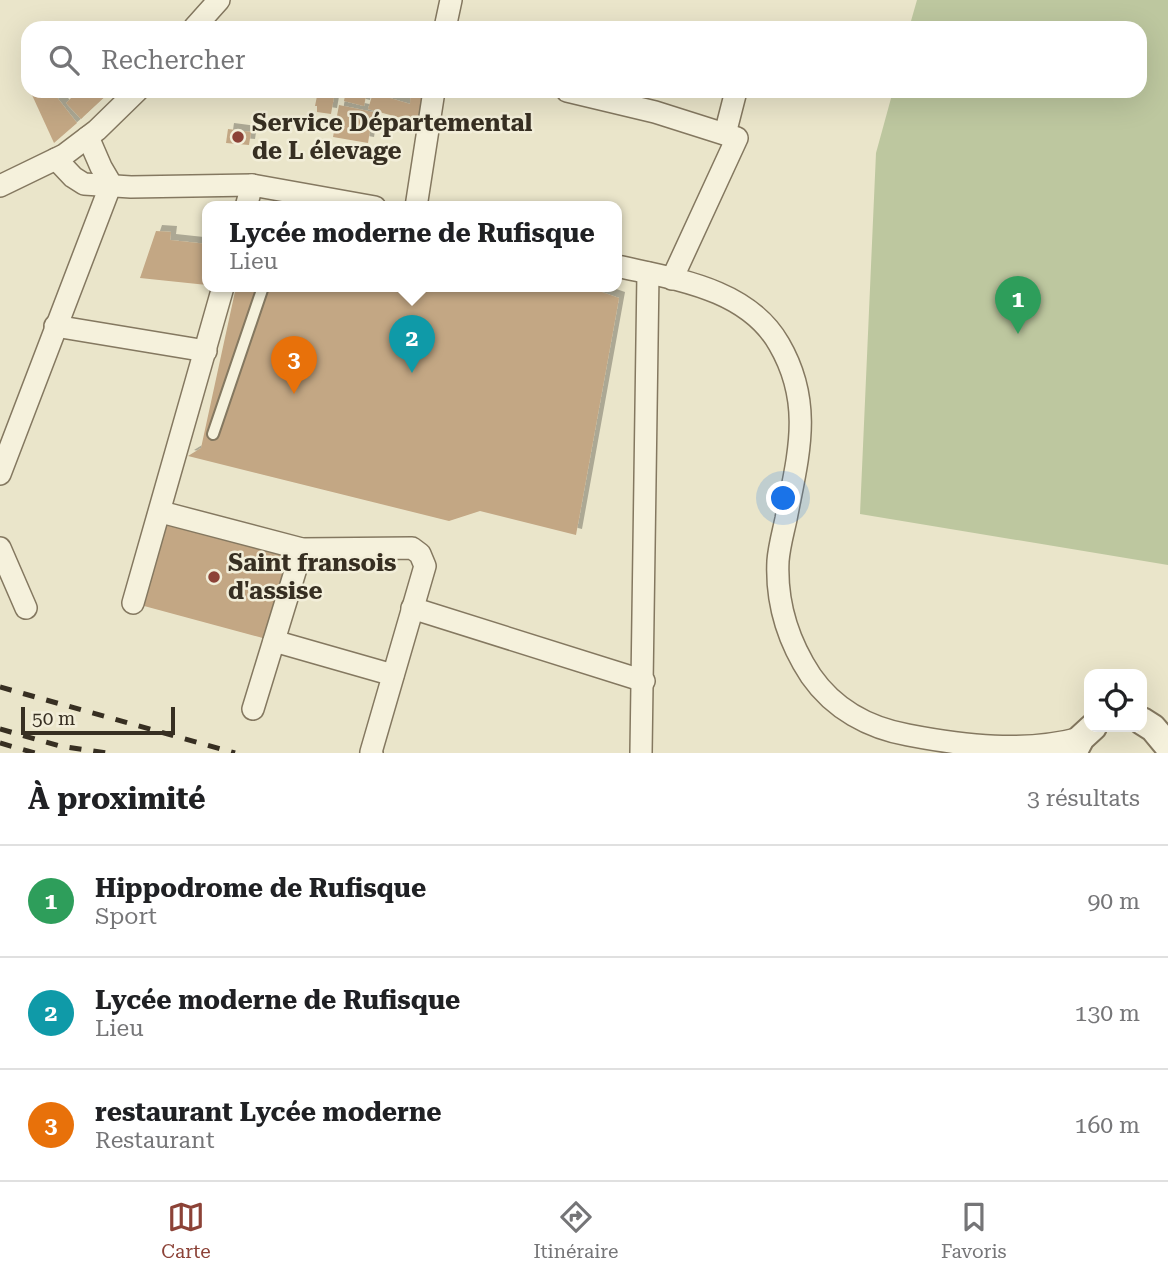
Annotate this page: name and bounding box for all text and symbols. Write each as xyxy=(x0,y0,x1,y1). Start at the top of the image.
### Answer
search box xyxy=(21,21,1147,98)
icon: search xyxy=(45,41,83,79)
text: Rechercher xyxy=(101,45,245,75)
place label: Service Départemental de L élevage xyxy=(252,109,532,165)
marker: Service Départemental de L élevage xyxy=(230,129,246,145)
popup xyxy=(202,201,622,292)
text: Lycée moderne de Rufisque xyxy=(229,218,595,248)
text: Lieu xyxy=(229,248,278,275)
pin: 1 xyxy=(995,276,1041,334)
pin: 2 xyxy=(389,315,435,373)
pin: 3 xyxy=(271,336,317,394)
your location xyxy=(766,481,800,515)
place label: Saint fransois d'assise xyxy=(228,549,396,605)
marker: Saint fransois d'assise xyxy=(206,569,222,585)
map controls xyxy=(1084,669,1147,732)
button: locate xyxy=(1084,669,1147,732)
scale bar xyxy=(21,704,175,736)
text: 50 m xyxy=(32,707,75,730)
text: À proximité xyxy=(28,781,206,816)
text: 3 résultats xyxy=(1027,785,1140,812)
text: Hippodrome de Rufisque xyxy=(95,873,426,903)
text: 1 xyxy=(45,888,57,915)
text: 90 m xyxy=(1087,888,1140,915)
text: Sport xyxy=(95,903,157,930)
text: Lycée moderne de Rufisque xyxy=(95,985,460,1015)
text: 2 xyxy=(45,1000,57,1027)
text: 130 m xyxy=(1075,1000,1140,1027)
text: Lieu xyxy=(95,1015,144,1042)
text: restaurant Lycée moderne xyxy=(95,1097,442,1127)
text: 3 xyxy=(45,1112,57,1139)
text: 160 m xyxy=(1075,1112,1140,1139)
text: Restaurant xyxy=(95,1127,214,1154)
tab: Carte xyxy=(161,1198,211,1263)
tab: Itinéraire xyxy=(533,1198,618,1263)
tab: Favoris xyxy=(941,1198,1007,1263)

